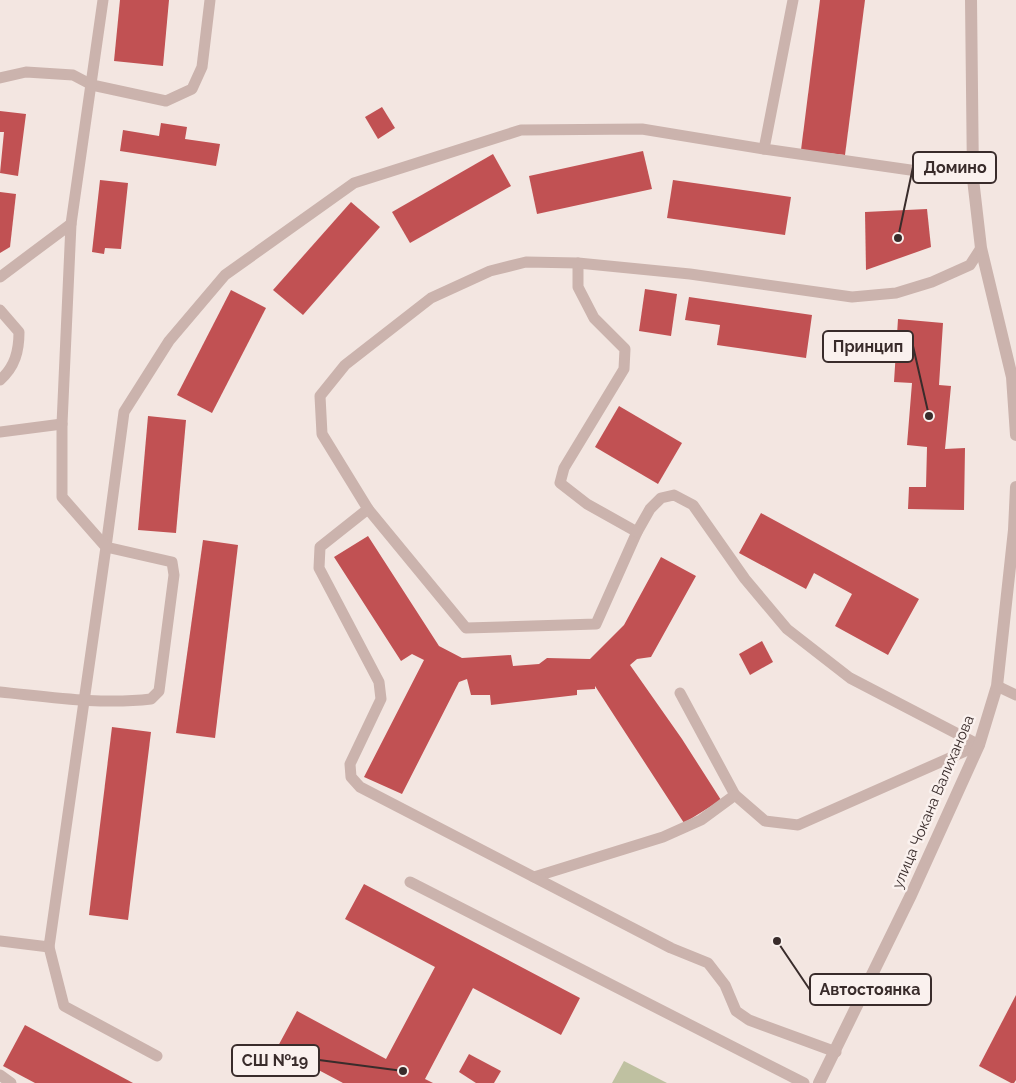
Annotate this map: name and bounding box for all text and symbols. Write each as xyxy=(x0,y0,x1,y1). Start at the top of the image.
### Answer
callout: Домино xyxy=(913,152,996,183)
text: Домино xyxy=(923,158,987,177)
callout: Принцип xyxy=(823,331,913,362)
text: Принцип xyxy=(833,337,903,356)
street label: улица Чокана Валиханова xyxy=(888,713,978,891)
callout: Автостоянка xyxy=(810,974,931,1005)
text: Автостоянка xyxy=(820,980,920,999)
callout: СШ №19 xyxy=(232,1045,319,1076)
text: СШ №19 xyxy=(242,1051,308,1070)

